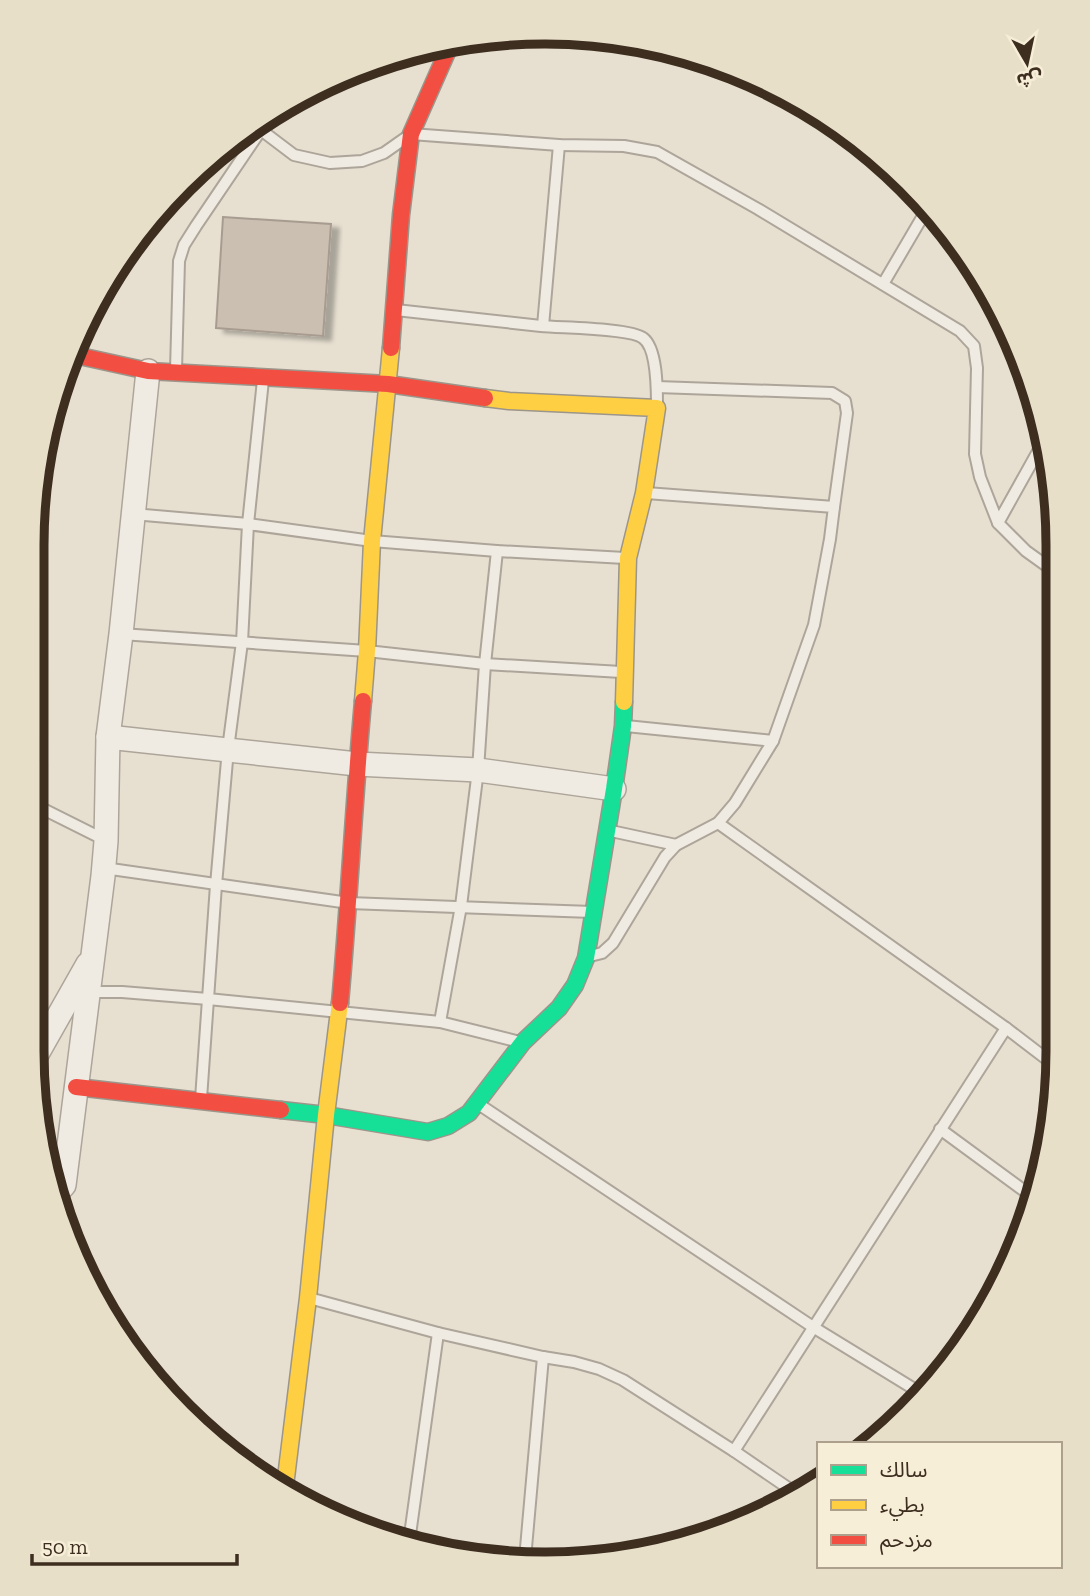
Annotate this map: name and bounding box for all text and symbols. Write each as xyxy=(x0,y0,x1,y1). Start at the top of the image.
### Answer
north arrow xyxy=(992,28,1062,98)
text: ش xyxy=(1015,66,1044,93)
legend xyxy=(817,1442,1062,1568)
text: سالك xyxy=(880,1457,927,1482)
text: بطيء xyxy=(880,1492,925,1521)
scale bar xyxy=(32,1522,236,1566)
text: مزدحم xyxy=(880,1527,933,1555)
text: 50 m xyxy=(42,1534,88,1559)

